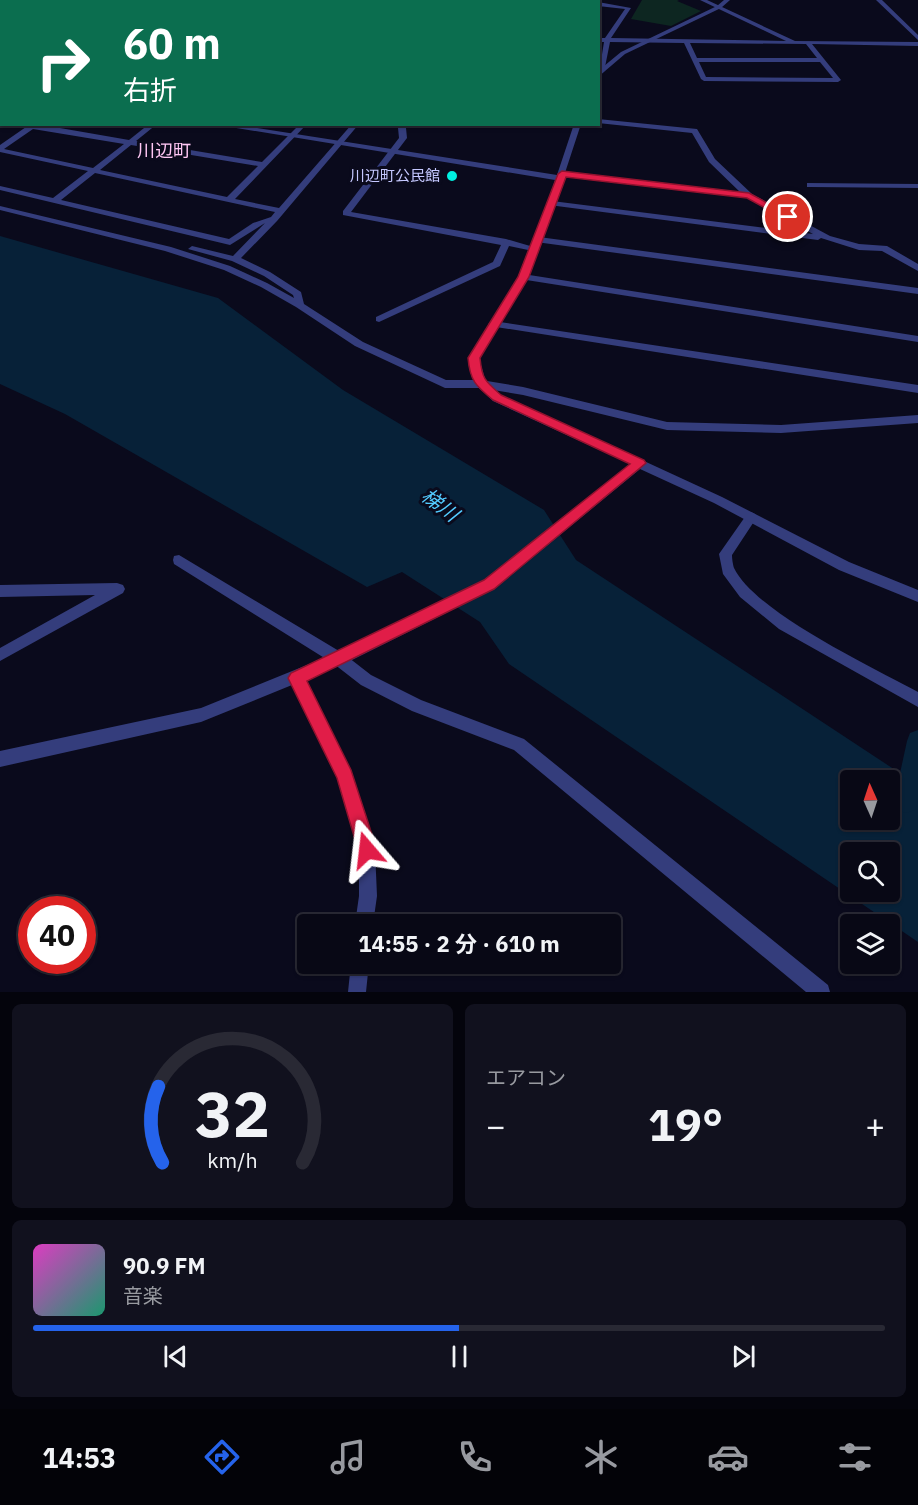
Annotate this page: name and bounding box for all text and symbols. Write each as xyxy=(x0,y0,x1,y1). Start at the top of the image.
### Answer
text: 60 m xyxy=(123,16,221,71)
icon: right xyxy=(24,24,102,102)
text: 右折 xyxy=(123,72,177,107)
district label: 川辺町 xyxy=(137,139,191,162)
place label: 川辺町公民館 xyxy=(350,166,440,185)
marker: 川辺町公民館 xyxy=(445,169,459,183)
pin xyxy=(762,191,813,242)
icon: arrive xyxy=(771,200,804,233)
water label: 梯川 xyxy=(416,482,466,529)
north arrow xyxy=(840,770,900,830)
map controls xyxy=(840,770,900,974)
position arrow xyxy=(335,818,399,882)
button: search xyxy=(840,842,900,902)
speed limit sign: 40 xyxy=(18,896,96,974)
button: layers xyxy=(840,914,900,974)
text: 14:55 · 2 分 · 610 m xyxy=(358,929,560,958)
text: エアコン xyxy=(486,1064,566,1091)
text: 32 xyxy=(195,1073,270,1154)
text: 19° xyxy=(648,1095,723,1153)
text: − xyxy=(486,1104,506,1147)
text: + xyxy=(865,1104,885,1147)
text: km/h xyxy=(207,1146,258,1174)
text: 90.9 FM xyxy=(123,1251,206,1280)
text: 音楽 xyxy=(123,1282,163,1309)
icon: previous xyxy=(159,1340,192,1373)
icon: pause xyxy=(443,1340,476,1373)
icon: next xyxy=(727,1340,760,1373)
icon: directions xyxy=(201,1436,243,1478)
icon: music xyxy=(327,1436,369,1478)
icon: phone xyxy=(454,1436,496,1478)
icon: climate xyxy=(580,1436,622,1478)
icon: car xyxy=(707,1436,749,1478)
icon: filters xyxy=(834,1436,876,1478)
text: 14:53 xyxy=(42,1440,116,1475)

